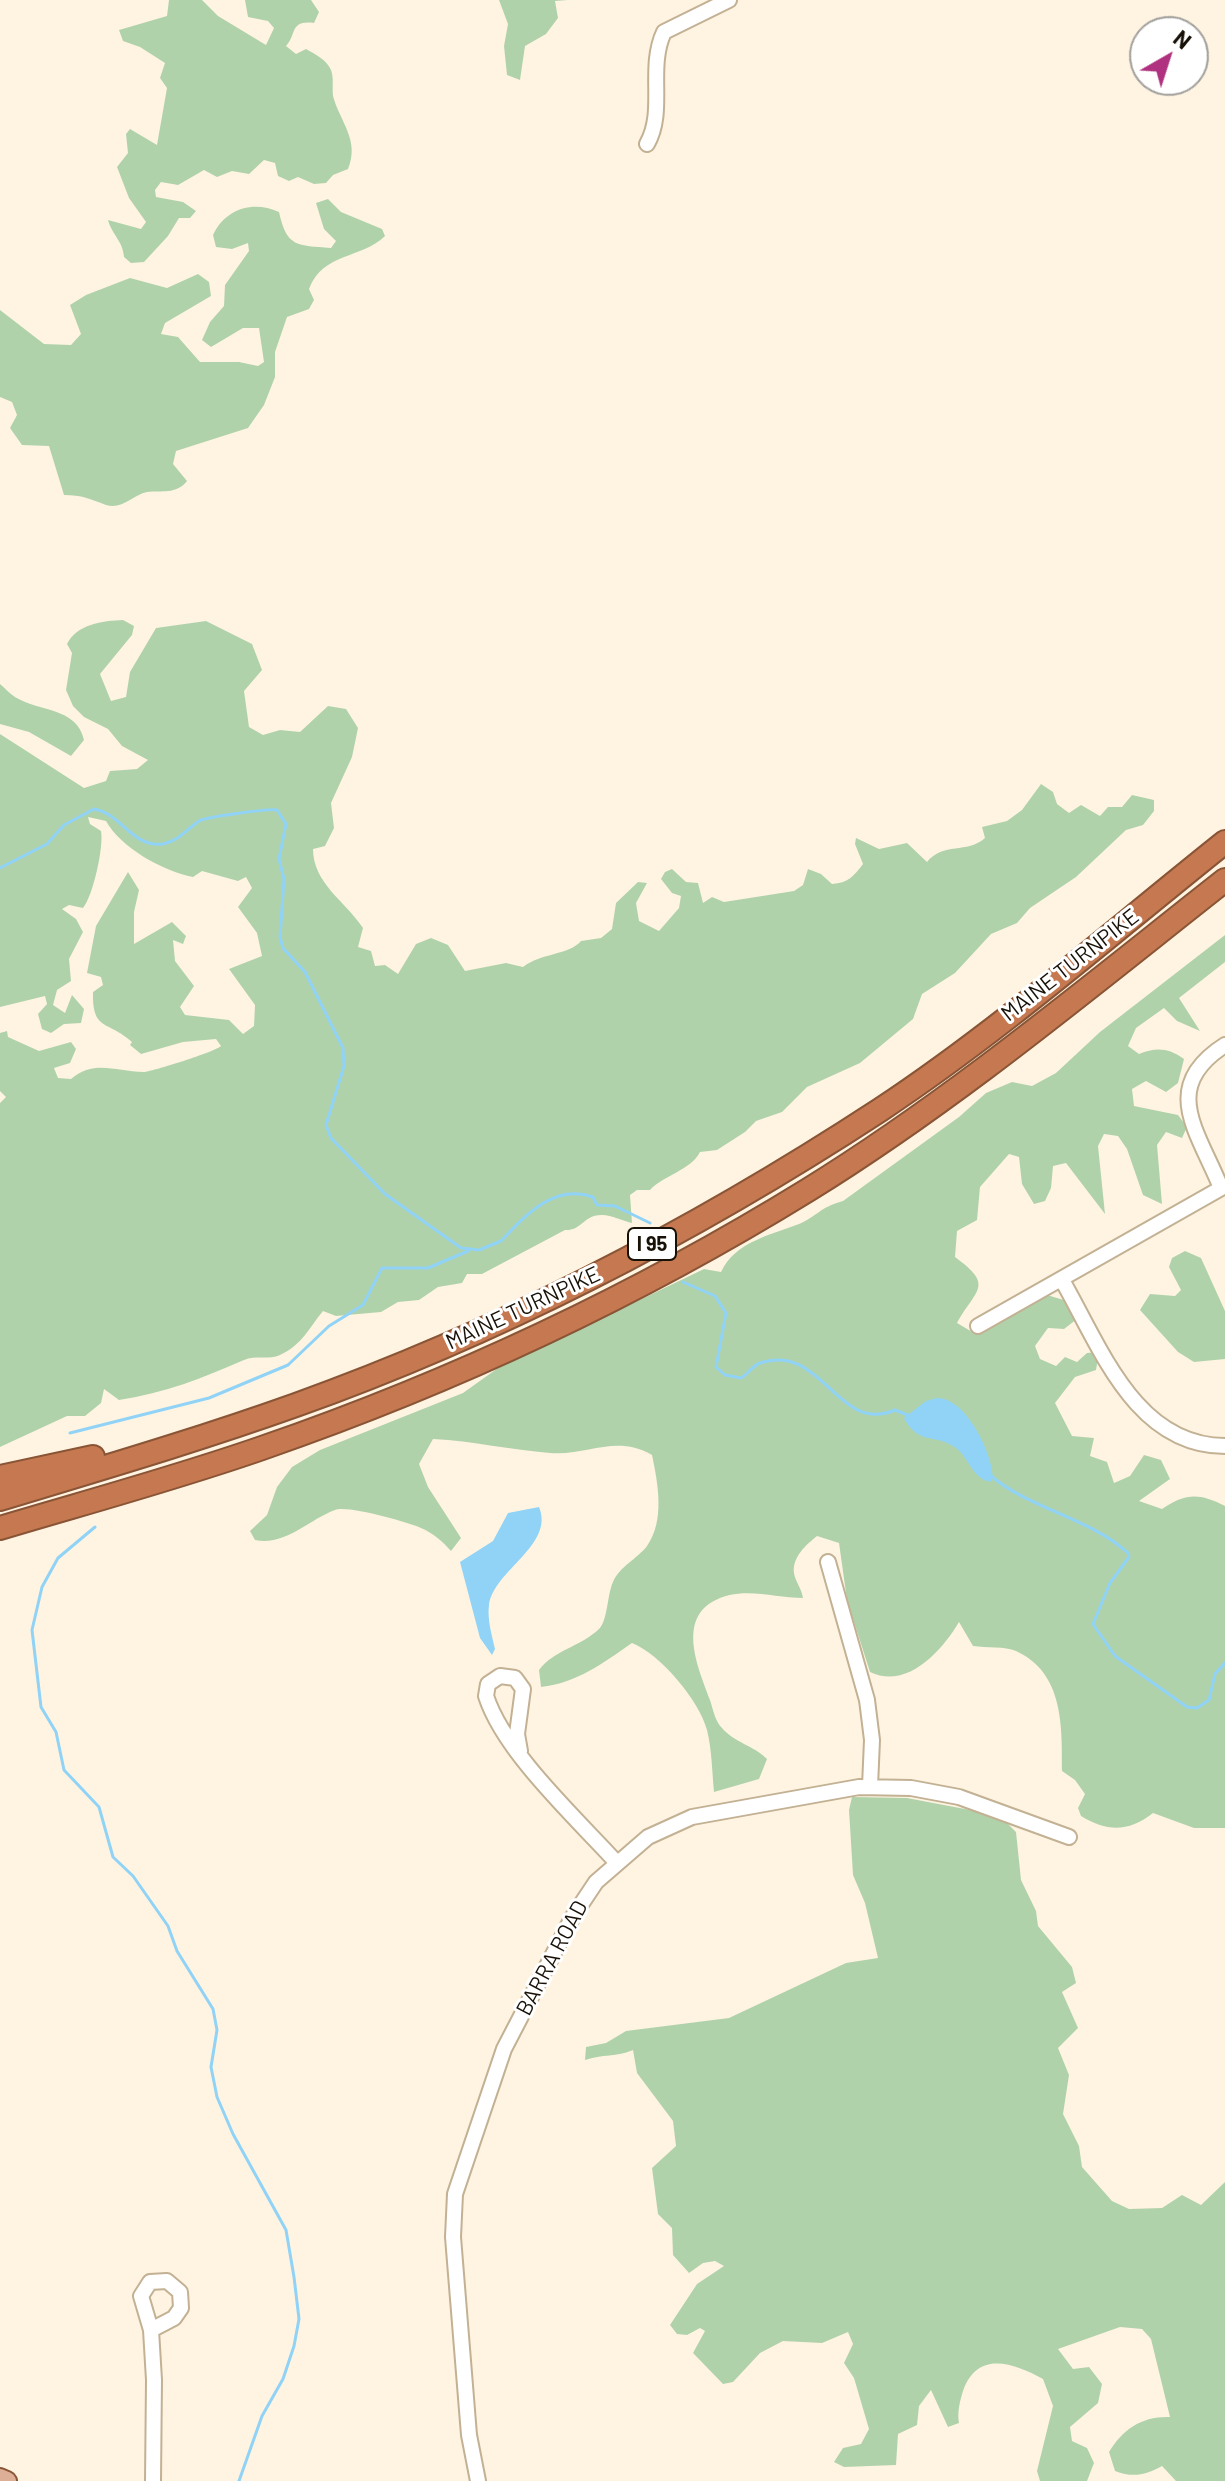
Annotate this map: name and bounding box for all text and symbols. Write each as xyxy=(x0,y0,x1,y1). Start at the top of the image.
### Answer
north arrow xyxy=(1129,16,1209,96)
text: N xyxy=(1169,24,1197,54)
street label: MAINE TURNPIKE xyxy=(996,903,1144,1027)
road number: I 95 xyxy=(628,1228,676,1260)
street label: MAINE TURNPIKE xyxy=(442,1261,604,1355)
street label: BARRA ROAD xyxy=(511,1896,593,2020)

